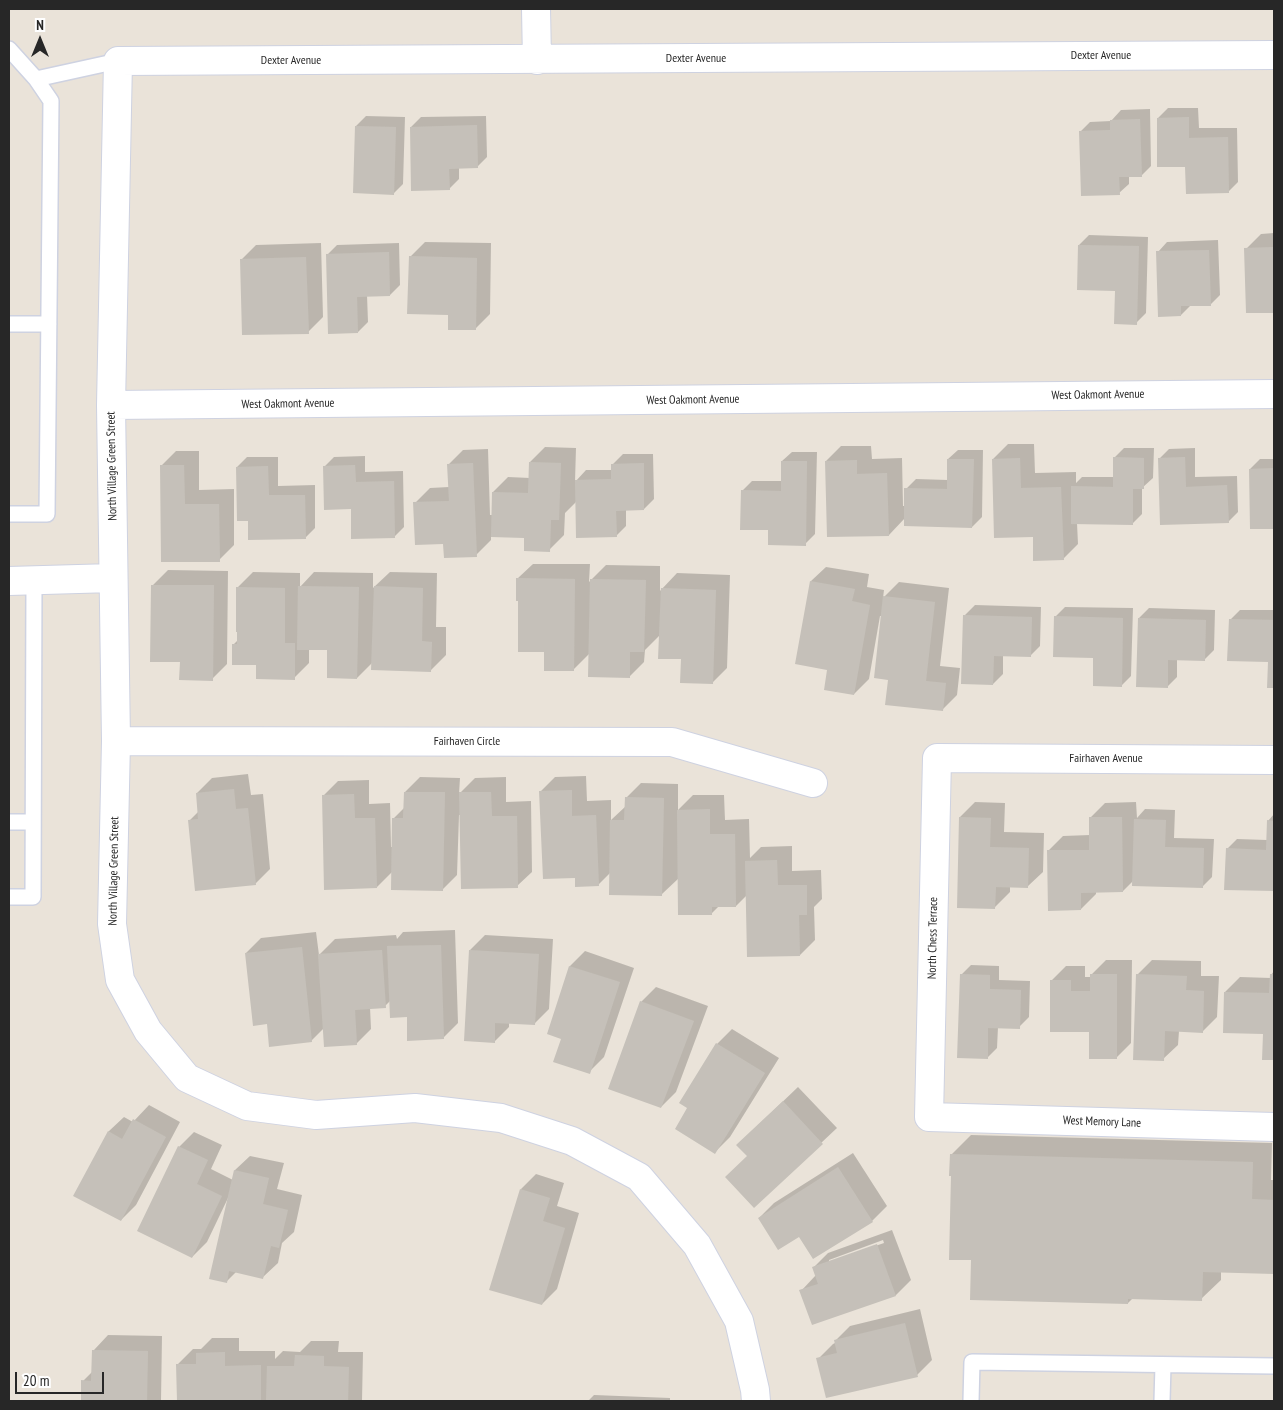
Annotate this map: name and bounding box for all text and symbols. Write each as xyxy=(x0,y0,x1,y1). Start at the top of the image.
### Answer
north arrow xyxy=(15,15,65,65)
text: N xyxy=(36,16,44,34)
street label: Dexter Avenue xyxy=(1071,49,1131,63)
street label: Dexter Avenue xyxy=(666,52,726,66)
street label: Dexter Avenue xyxy=(261,54,321,68)
street label: West Oakmont Avenue xyxy=(1051,387,1145,403)
street label: West Oakmont Avenue xyxy=(646,392,740,408)
street label: West Oakmont Avenue xyxy=(241,396,335,412)
street label: North Village Green Street xyxy=(104,411,120,521)
street label: Fairhaven Circle xyxy=(434,735,500,749)
street label: Fairhaven Avenue xyxy=(1069,752,1143,766)
street label: North Village Green Street xyxy=(106,816,122,926)
street label: North Chess Terrace xyxy=(925,897,941,979)
street label: West Memory Lane xyxy=(1063,1113,1141,1131)
scale bar xyxy=(18,1362,106,1394)
text: 20 m xyxy=(23,1371,49,1390)

